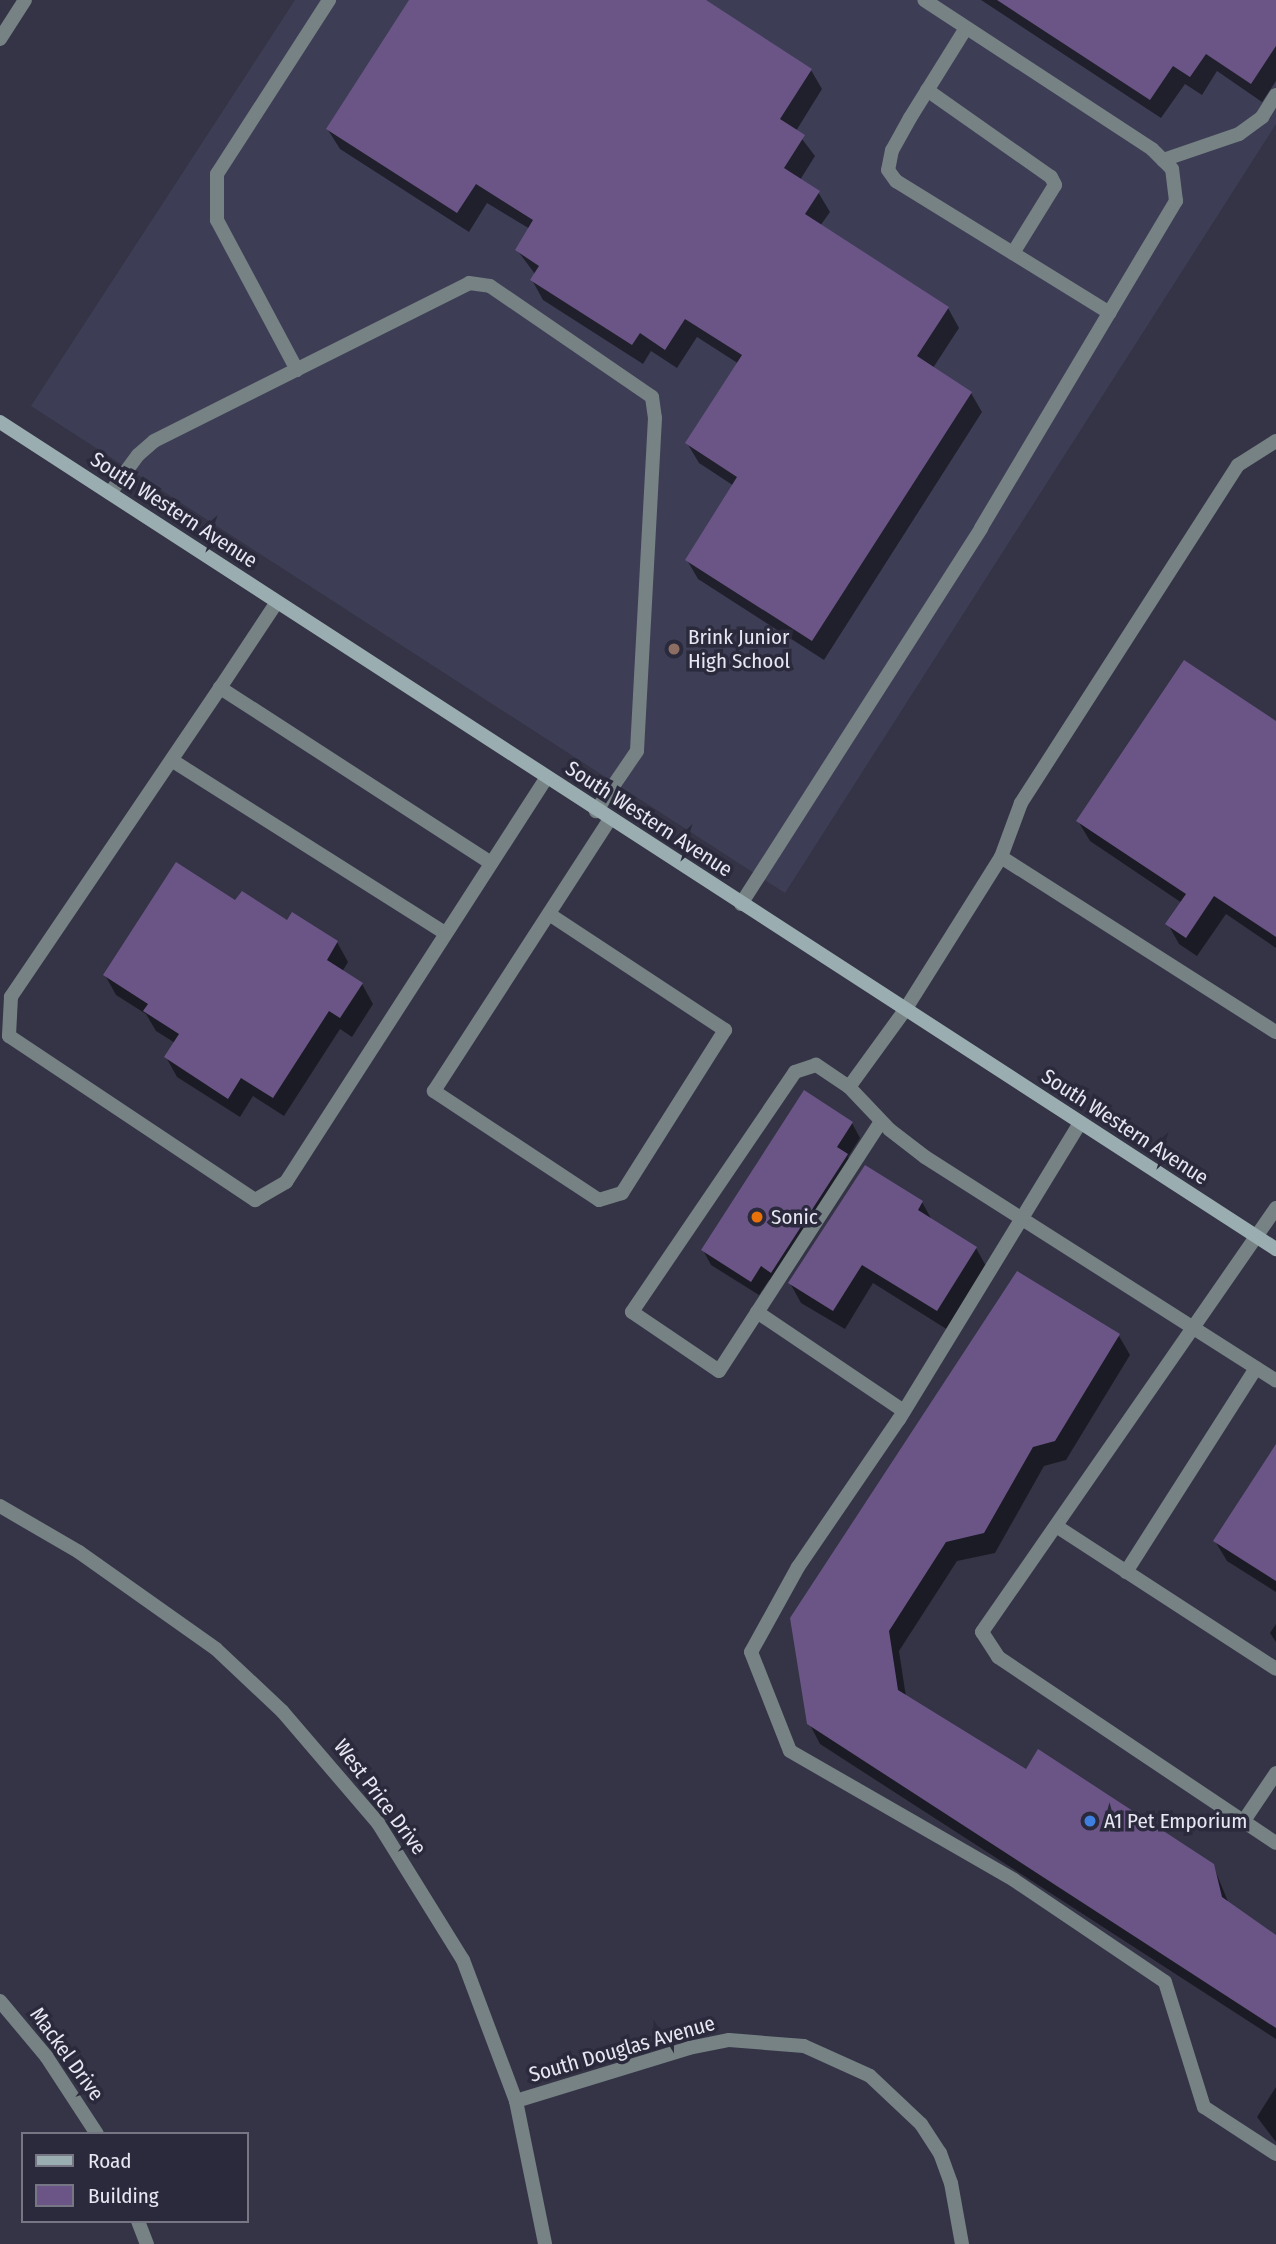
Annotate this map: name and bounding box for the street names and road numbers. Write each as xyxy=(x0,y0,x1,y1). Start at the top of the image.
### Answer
street label: South Western Avenue xyxy=(86,447,262,573)
street label: South Western Avenue xyxy=(561,756,737,882)
street label: South Western Avenue xyxy=(1037,1064,1213,1190)
street label: West Price Drive xyxy=(328,1734,432,1860)
street label: Mackel Drive xyxy=(25,2002,109,2106)
street label: South Douglas Avenue xyxy=(526,2010,718,2088)

